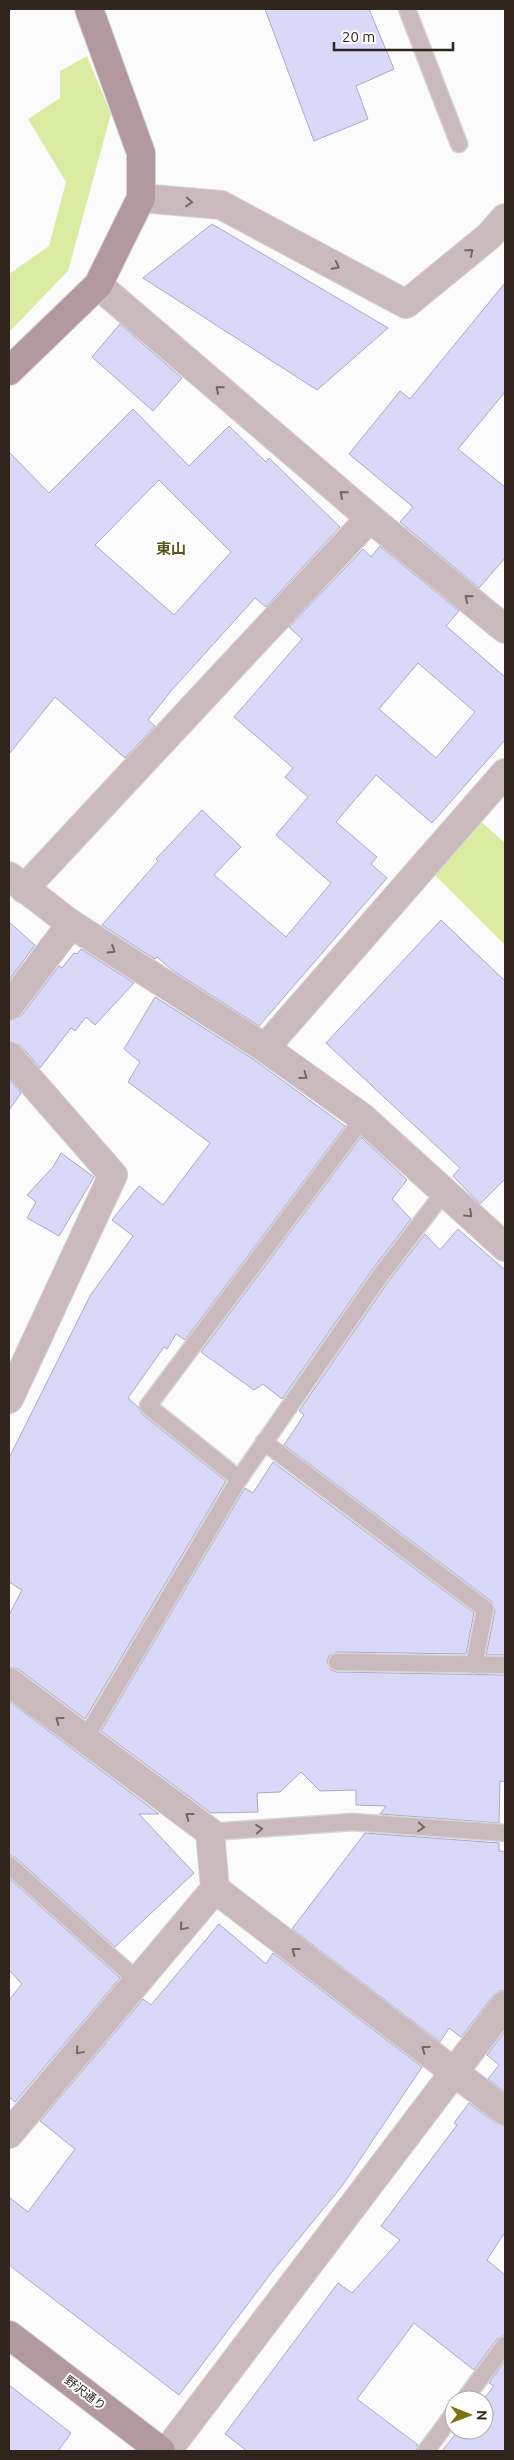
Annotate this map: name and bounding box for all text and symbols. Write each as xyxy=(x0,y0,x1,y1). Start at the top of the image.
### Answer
scale bar xyxy=(334,20,453,52)
text: 20 m xyxy=(342,28,375,45)
one-way arrow xyxy=(186,196,194,207)
one-way arrow xyxy=(464,249,473,257)
one-way arrow xyxy=(331,260,340,270)
one-way arrow xyxy=(216,386,225,394)
one-way arrow xyxy=(339,491,348,500)
district label: 東山 xyxy=(156,540,186,557)
one-way arrow xyxy=(464,595,473,604)
one-way arrow xyxy=(106,944,115,954)
one-way arrow xyxy=(299,1070,308,1079)
one-way arrow xyxy=(464,1208,473,1217)
one-way arrow xyxy=(56,1717,65,1725)
one-way arrow xyxy=(186,1814,195,1822)
one-way arrow xyxy=(417,1822,425,1833)
one-way arrow xyxy=(255,1823,263,1834)
one-way arrow xyxy=(180,1921,189,1930)
one-way arrow xyxy=(292,1948,301,1957)
one-way arrow xyxy=(76,2045,84,2054)
one-way arrow xyxy=(422,2047,431,2055)
street label: 野沢通り xyxy=(62,2373,108,2412)
north arrow xyxy=(444,2390,494,2440)
text: N xyxy=(474,2410,490,2421)

